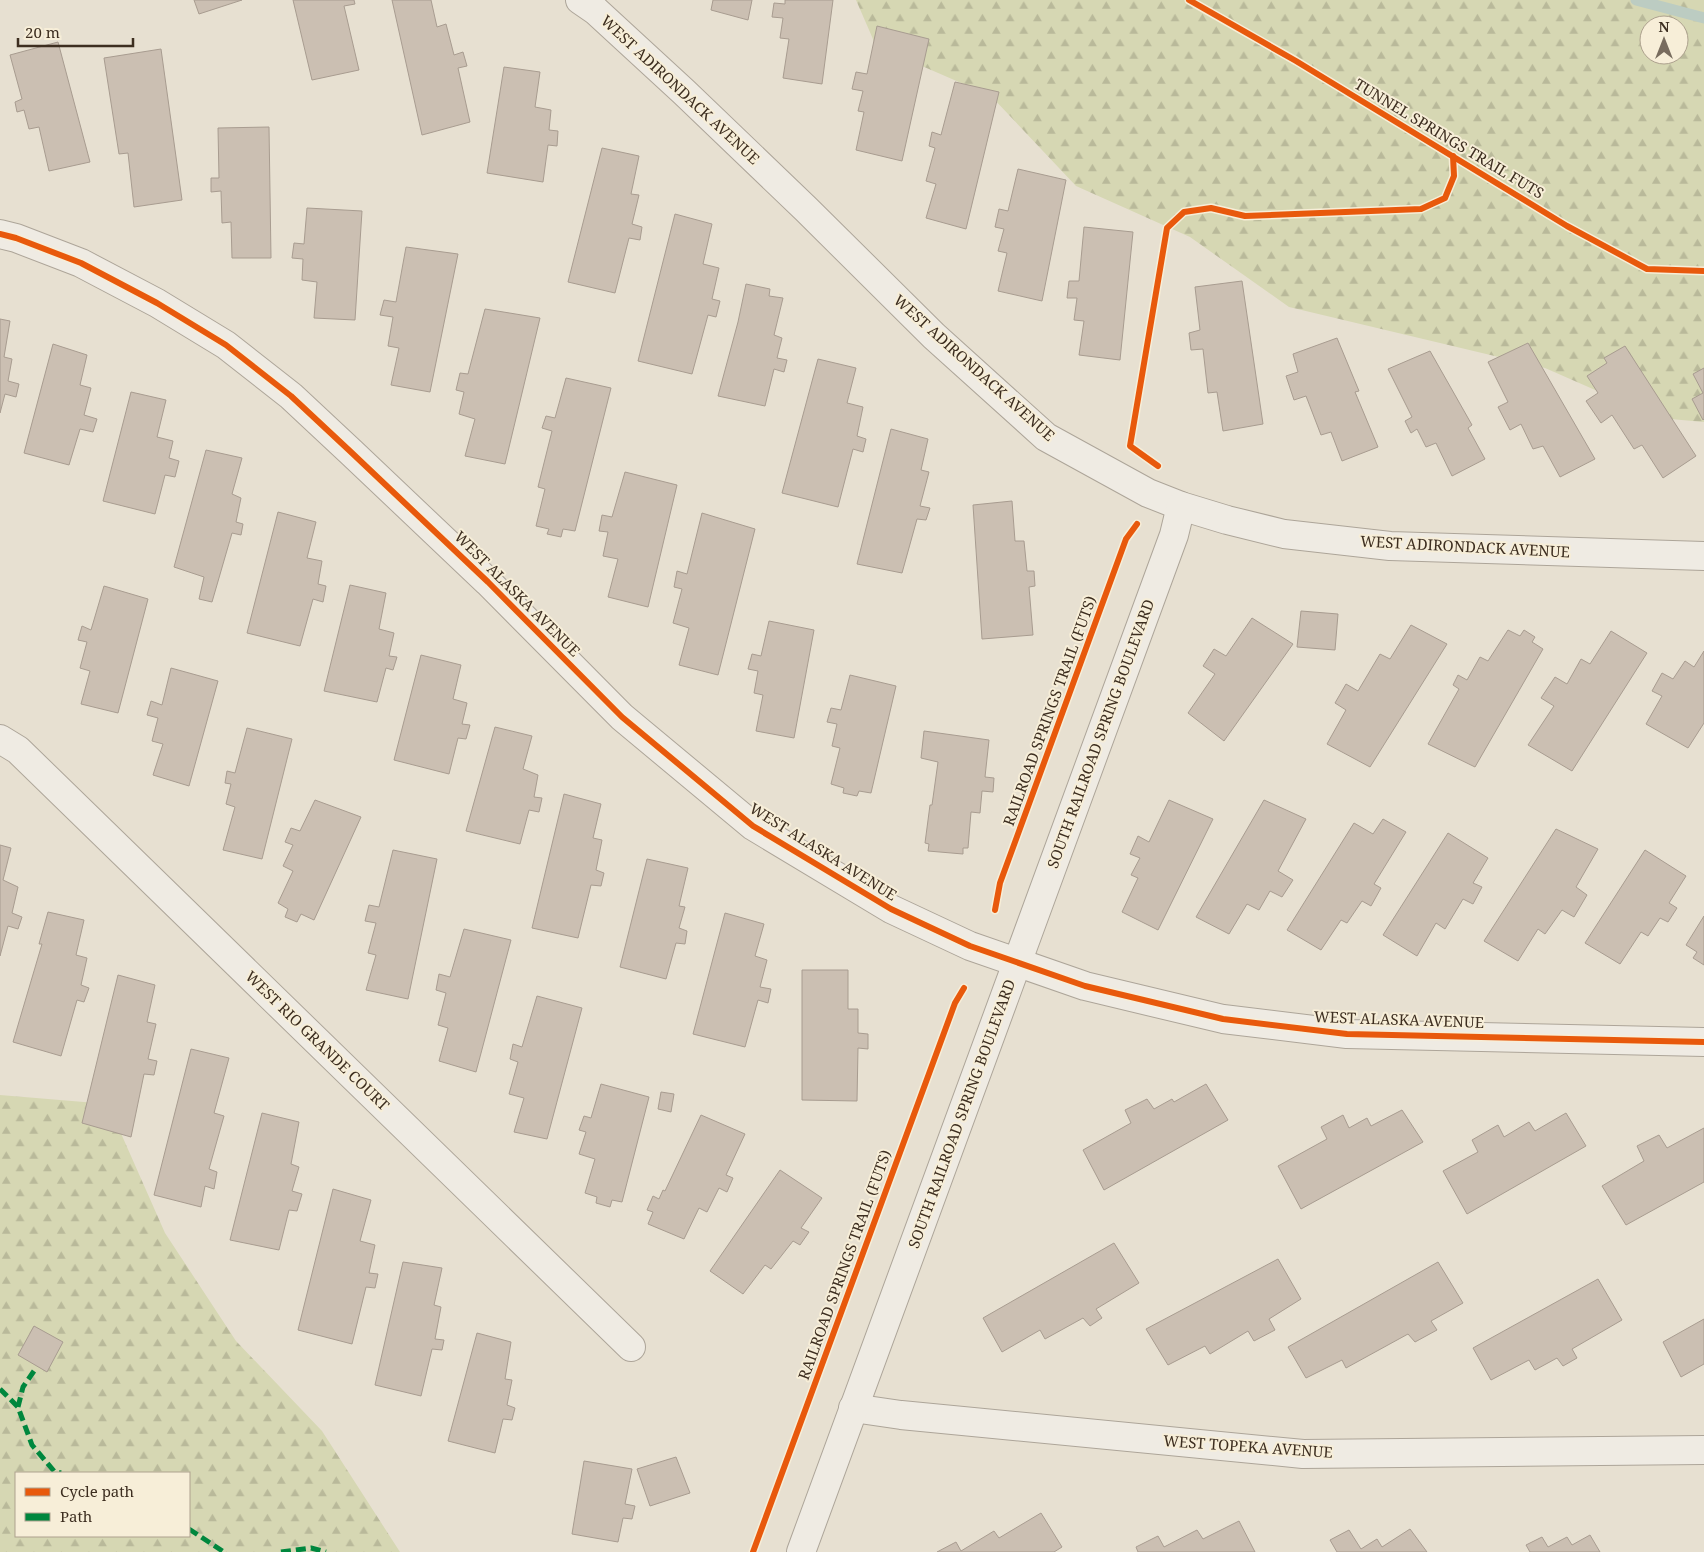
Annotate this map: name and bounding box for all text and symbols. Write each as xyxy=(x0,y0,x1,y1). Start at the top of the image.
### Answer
street label: WEST ADIRONDACK AVENUE xyxy=(597,10,764,168)
scale bar xyxy=(18,15,132,47)
north arrow xyxy=(1639,15,1689,65)
text: N xyxy=(1658,17,1670,36)
text: 20 m xyxy=(25,22,60,42)
street label: TUNNEL SPRINGS TRAIL FUTS xyxy=(1351,74,1548,203)
street label: WEST ADIRONDACK AVENUE xyxy=(890,290,1059,445)
street label: WEST ALASKA AVENUE xyxy=(451,526,585,660)
street label: WEST ADIRONDACK AVENUE xyxy=(1360,531,1570,561)
street label: RAILROAD SPRINGS TRAIL (FUTS) xyxy=(998,593,1100,828)
street label: SOUTH RAILROAD SPRING BOULEVARD xyxy=(1042,596,1158,871)
street label: WEST ALASKA AVENUE xyxy=(746,798,901,905)
street label: WEST RIO GRANDE COURT xyxy=(241,966,394,1114)
street label: SOUTH RAILROAD SPRING BOULEVARD xyxy=(903,976,1019,1251)
street label: WEST ALASKA AVENUE xyxy=(1314,1006,1484,1032)
street label: RAILROAD SPRINGS TRAIL (FUTS) xyxy=(793,1147,895,1382)
street label: WEST TOPEKA AVENUE xyxy=(1163,1430,1333,1462)
legend xyxy=(15,1472,190,1537)
text: Cycle path xyxy=(60,1481,135,1501)
text: Path xyxy=(60,1506,93,1526)

